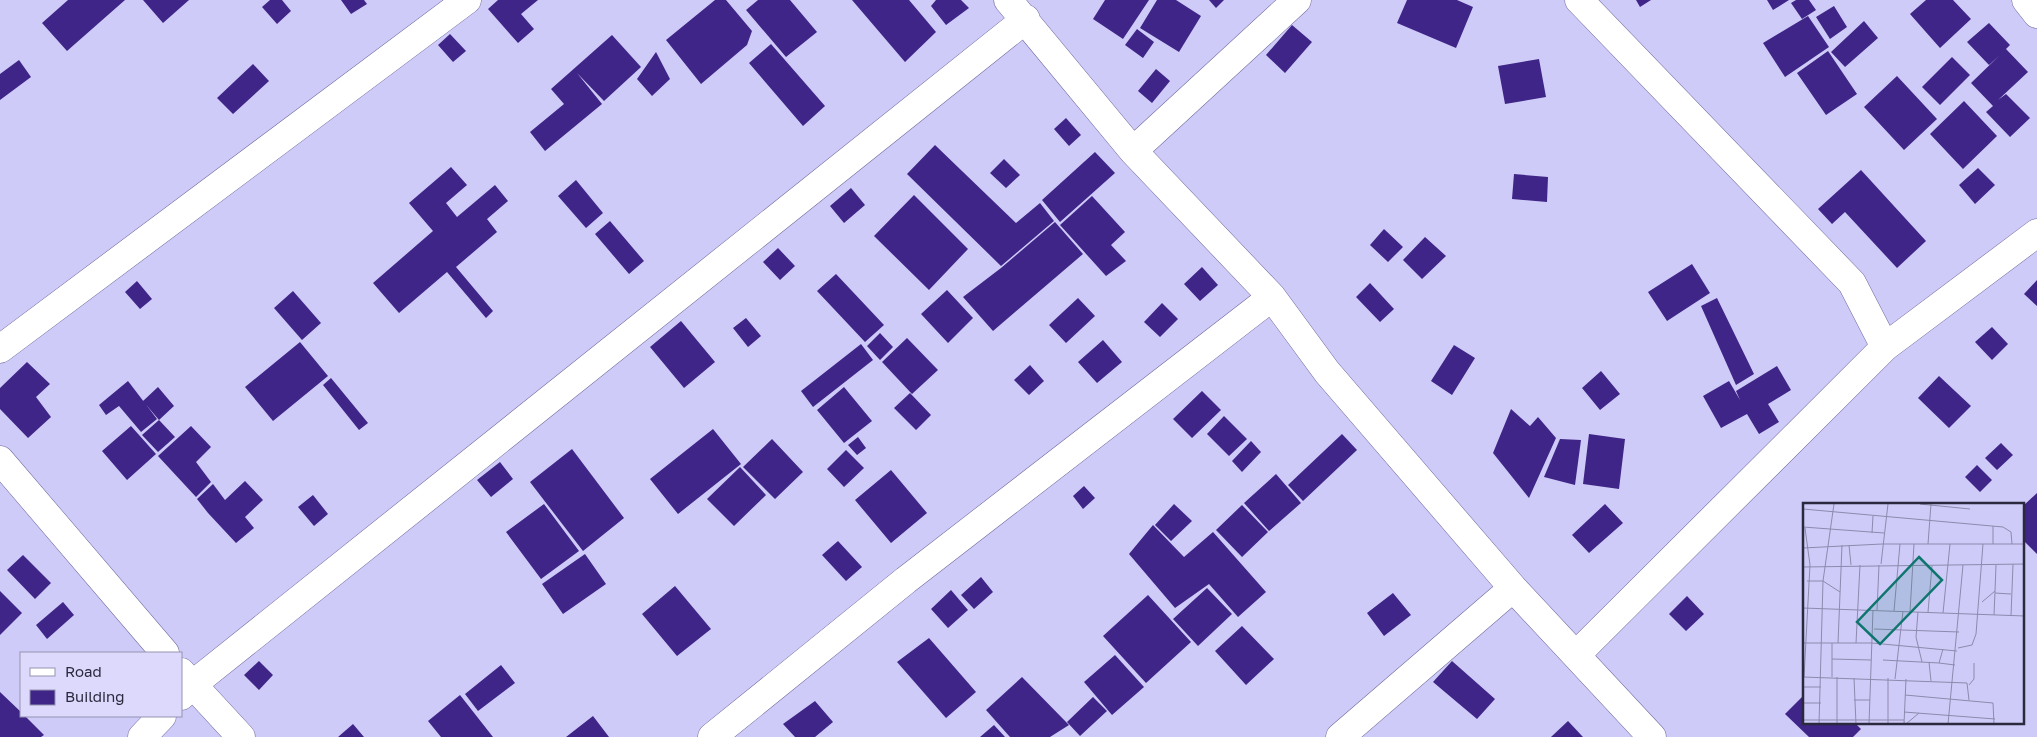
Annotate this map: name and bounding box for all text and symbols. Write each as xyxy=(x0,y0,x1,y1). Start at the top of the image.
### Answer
inset map xyxy=(1803,503,2024,724)
legend xyxy=(20,652,182,717)
text: Road xyxy=(65,662,102,680)
text: Building xyxy=(65,687,125,705)

